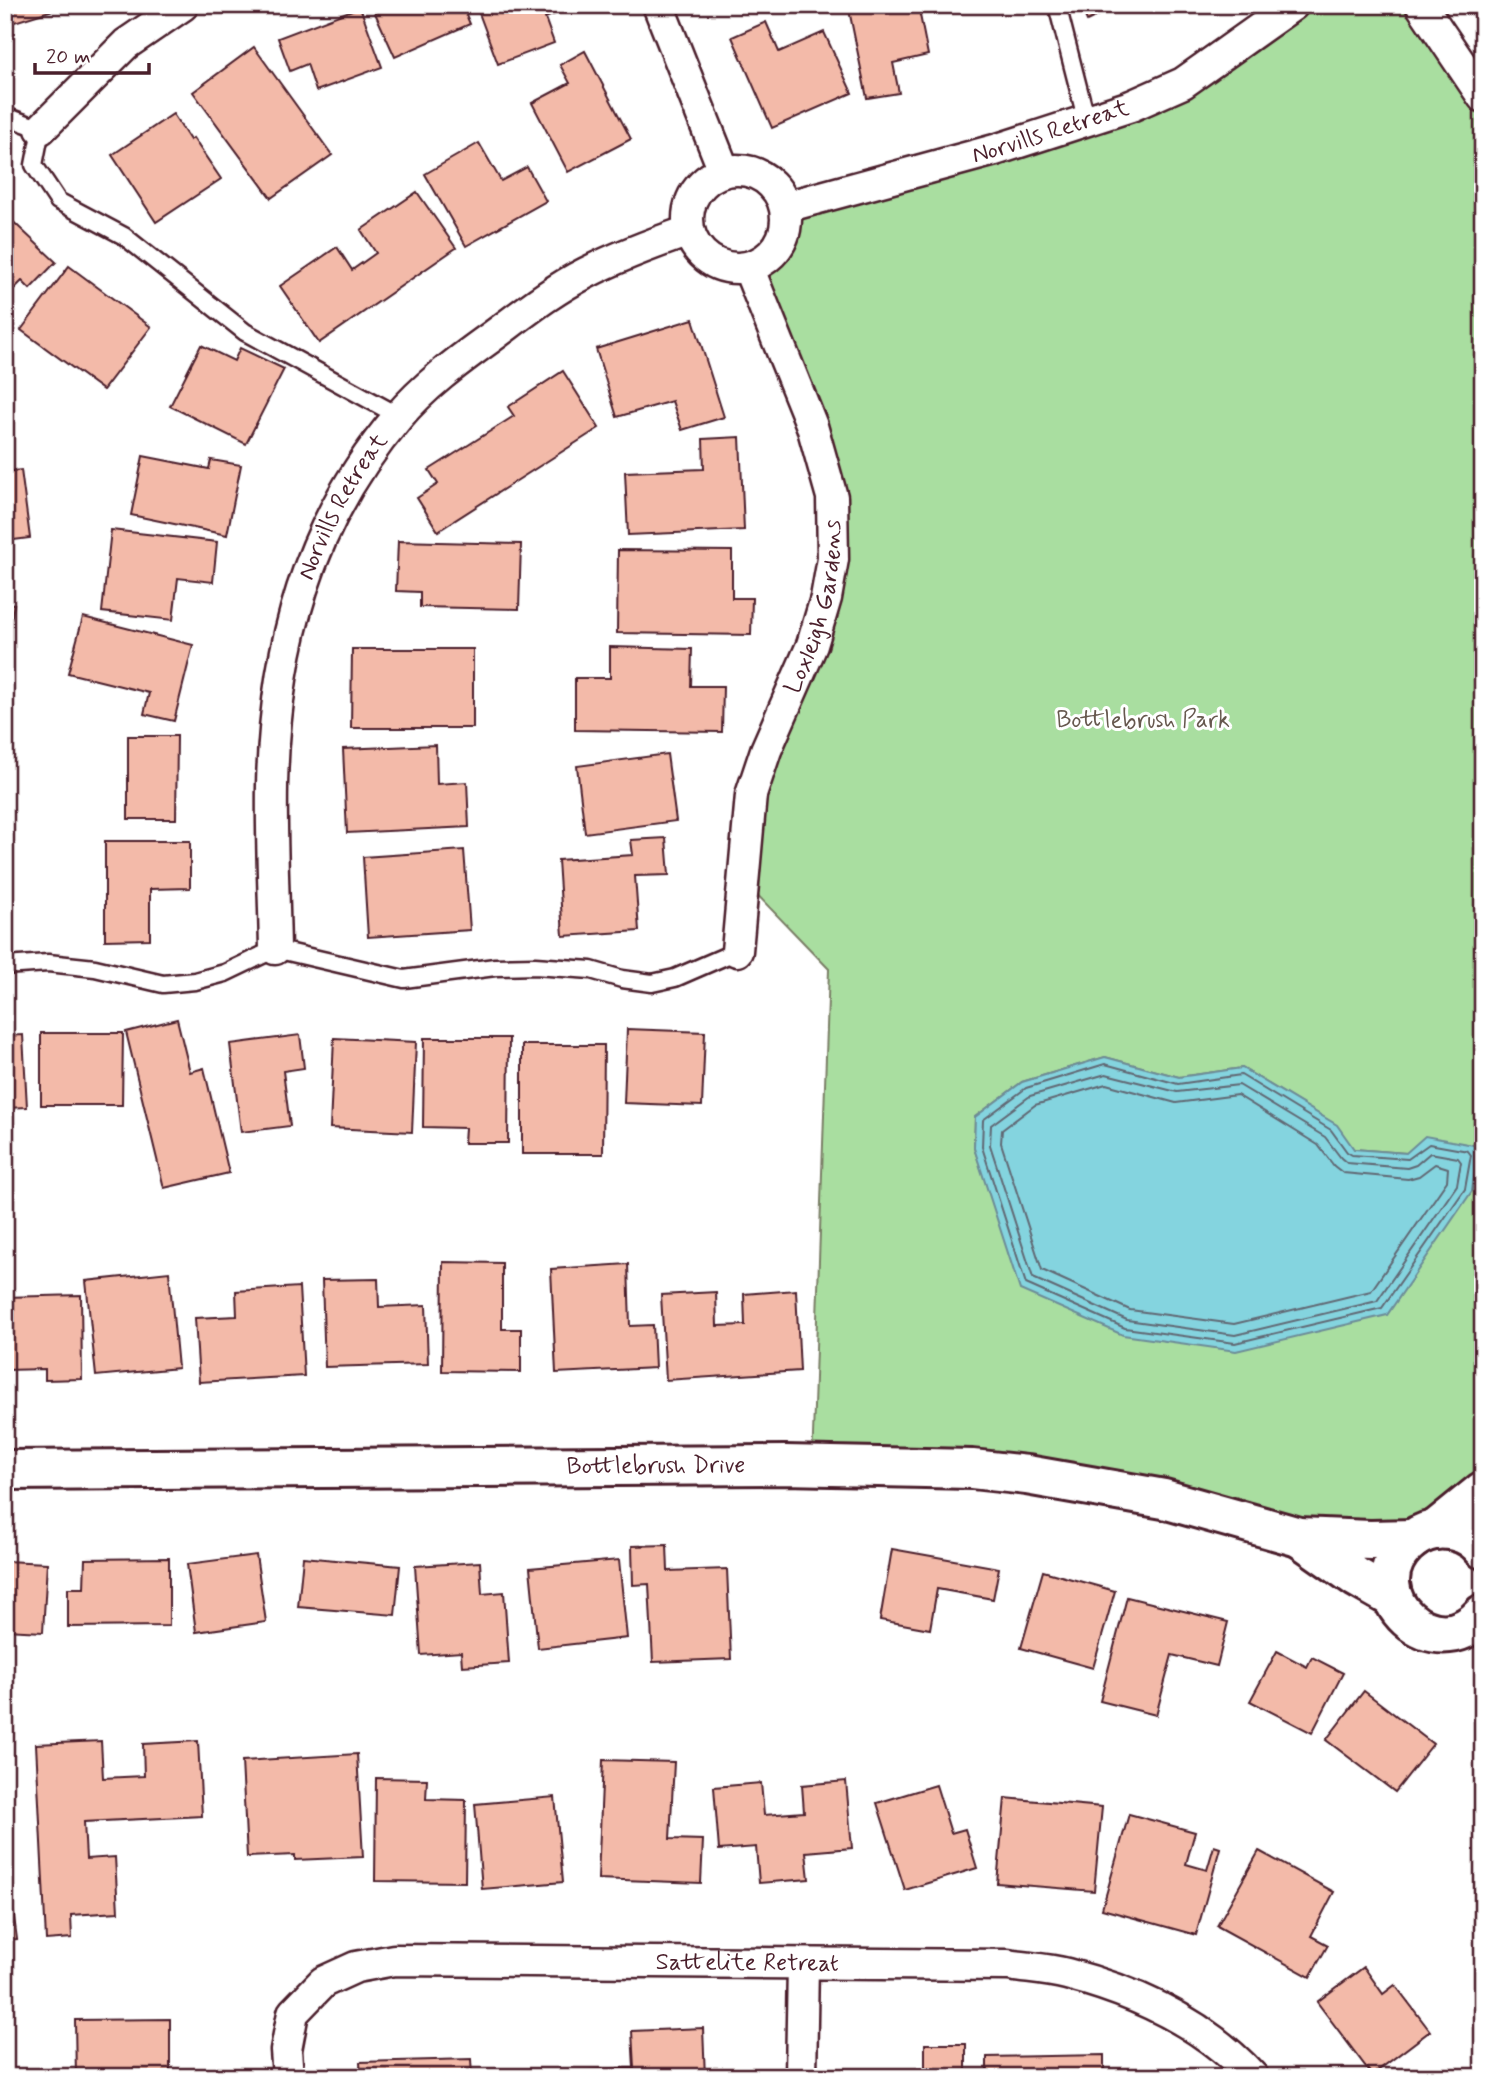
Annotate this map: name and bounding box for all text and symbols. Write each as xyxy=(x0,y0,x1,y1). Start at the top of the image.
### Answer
scale bar xyxy=(35,32,149,76)
text: 20 m xyxy=(46,43,91,71)
street label: Norvills Retreat xyxy=(969,92,1133,171)
street label: Norvills Retreat xyxy=(291,427,395,584)
street label: Loxleigh Gardens xyxy=(777,519,849,698)
park label: Bottlebrush Park xyxy=(1056,705,1230,736)
street label: Bottlebrush Drive xyxy=(566,1450,746,1482)
street label: Sattelite Retreat xyxy=(656,1947,839,1979)

